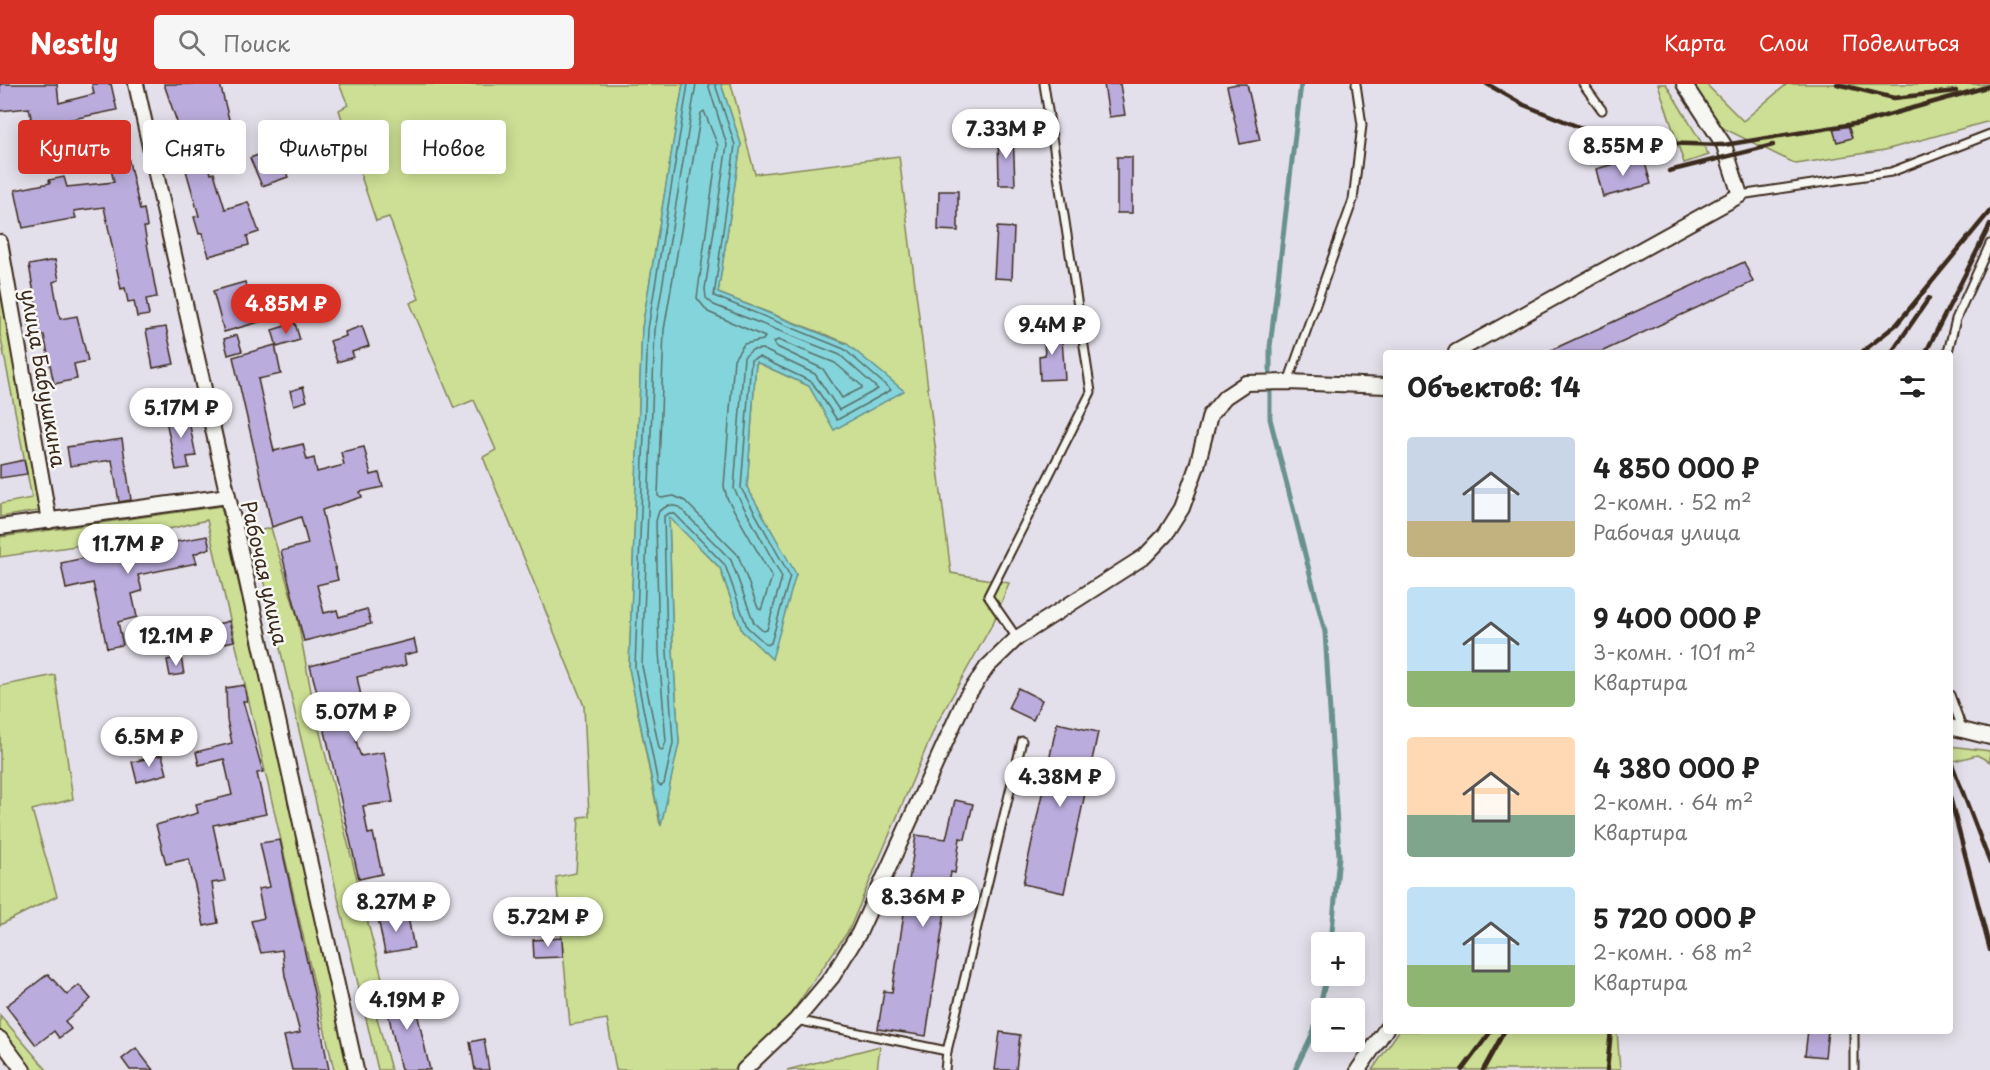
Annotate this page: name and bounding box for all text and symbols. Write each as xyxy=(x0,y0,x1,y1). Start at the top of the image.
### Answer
search box xyxy=(154,15,574,69)
text: Nestly xyxy=(30,21,118,64)
icon: search xyxy=(175,26,208,59)
text: Поиск xyxy=(223,26,290,59)
text: Карта xyxy=(1664,26,1726,58)
text: Слои xyxy=(1759,26,1809,58)
text: Поделиться xyxy=(1842,26,1960,58)
pin: 7.33M ₽ xyxy=(951,109,1061,160)
text: 7.33M ₽ xyxy=(966,113,1046,143)
chip: Купить xyxy=(18,120,131,174)
chip: Снять xyxy=(143,120,246,174)
chip: Фильтры xyxy=(258,120,389,174)
chip: Новое xyxy=(401,120,506,174)
pin: 8.55M ₽ xyxy=(1568,126,1678,177)
text: 8.55M ₽ xyxy=(1583,130,1663,160)
pin: 4.85M ₽ xyxy=(231,284,341,335)
street label: улица Бабушкина xyxy=(14,286,75,470)
text: 4.85M ₽ xyxy=(245,288,327,318)
pin: 9.4M ₽ xyxy=(1003,305,1101,356)
text: 9.4M ₽ xyxy=(1018,309,1086,339)
text: Объектов: 14 xyxy=(1407,367,1581,406)
icon: filters xyxy=(1896,370,1929,403)
pin: 5.17M ₽ xyxy=(126,388,236,439)
text: 5.17M ₽ xyxy=(143,392,219,422)
text: 4 850 000 ₽ xyxy=(1593,448,1759,487)
icon: home xyxy=(1455,461,1527,533)
text: 2-комн. · 52 m² xyxy=(1593,487,1752,517)
street label: Рабочая улица xyxy=(234,498,296,648)
text: Рабочая улица xyxy=(1593,517,1740,547)
pin: 11.7M ₽ xyxy=(73,524,183,575)
text: 11.7M ₽ xyxy=(92,528,164,558)
text: 9 400 000 ₽ xyxy=(1593,598,1761,637)
icon: home xyxy=(1455,611,1527,683)
pin: 12.1M ₽ xyxy=(121,616,231,667)
text: 12.1M ₽ xyxy=(139,620,213,650)
text: 3-комн. · 101 m² xyxy=(1593,637,1756,667)
text: Квартира xyxy=(1593,667,1687,697)
pin: 5.07M ₽ xyxy=(301,692,411,743)
text: 5.07M ₽ xyxy=(315,696,397,726)
pin: 6.5M ₽ xyxy=(100,717,198,768)
text: 6.5M ₽ xyxy=(115,721,183,751)
text: 4 380 000 ₽ xyxy=(1593,748,1759,787)
pin: 4.38M ₽ xyxy=(1005,757,1115,808)
text: 4.38M ₽ xyxy=(1018,761,1102,791)
icon: home xyxy=(1455,761,1527,833)
text: 2-комн. · 64 m² xyxy=(1593,787,1753,817)
text: Квартира xyxy=(1593,817,1687,847)
pin: 8.36M ₽ xyxy=(868,877,978,928)
text: 8.36M ₽ xyxy=(881,881,965,911)
pin: 8.27M ₽ xyxy=(341,882,451,933)
text: 8.27M ₽ xyxy=(356,886,436,916)
pin: 5.72M ₽ xyxy=(493,897,603,948)
text: 5 720 000 ₽ xyxy=(1593,898,1756,937)
text: 5.72M ₽ xyxy=(507,901,589,931)
icon: home xyxy=(1455,911,1527,983)
map controls xyxy=(1311,932,1365,1052)
button: + xyxy=(1311,932,1365,986)
text: 2-комн. · 68 m² xyxy=(1593,937,1752,967)
text: Квартира xyxy=(1593,967,1687,997)
pin: 4.19M ₽ xyxy=(352,980,462,1031)
text: 4.19M ₽ xyxy=(369,984,445,1014)
button: − xyxy=(1311,998,1365,1052)

